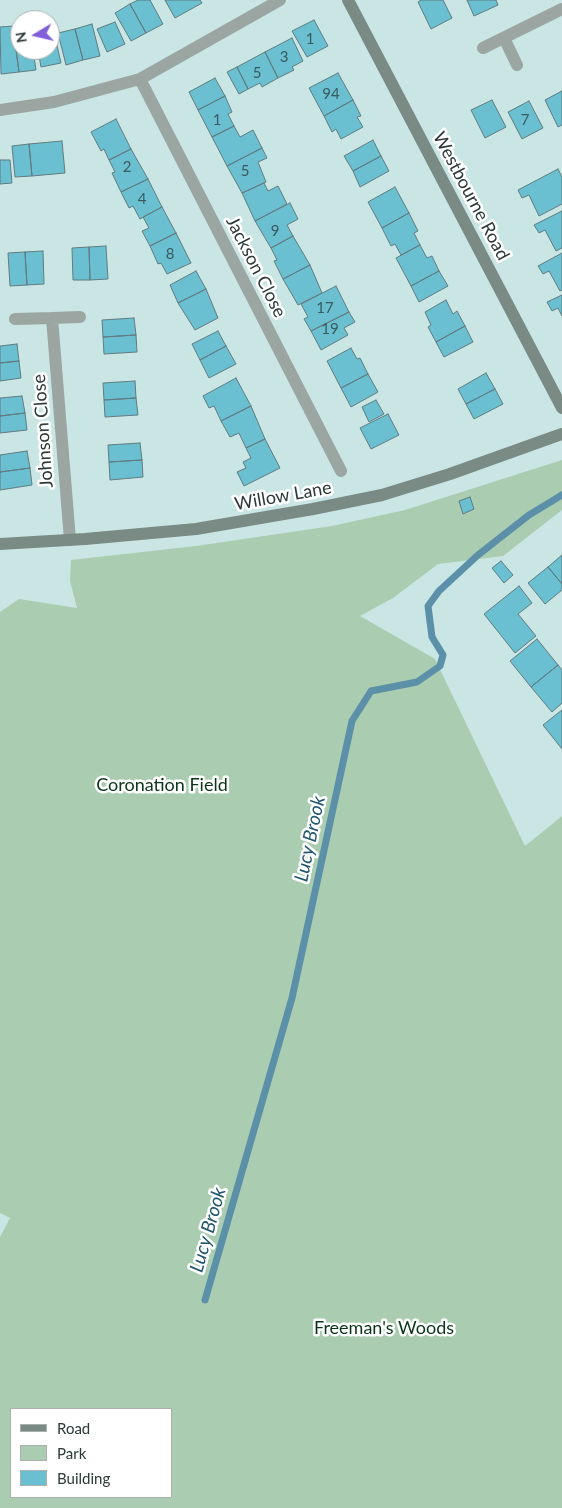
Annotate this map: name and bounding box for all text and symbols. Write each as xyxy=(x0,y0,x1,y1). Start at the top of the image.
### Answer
north arrow xyxy=(10,10,60,60)
house number: 1 xyxy=(306,30,314,48)
text: N xyxy=(11,31,30,44)
house number: 3 xyxy=(280,48,288,66)
house number: 5 xyxy=(253,64,261,82)
house number: 94 xyxy=(322,85,340,103)
house number: 1 xyxy=(213,111,221,129)
house number: 7 xyxy=(521,111,529,129)
street label: Westbourne Road xyxy=(428,128,514,264)
house number: 2 xyxy=(123,158,131,176)
house number: 5 xyxy=(241,162,249,180)
house number: 4 xyxy=(138,190,146,208)
street label: Jackson Close xyxy=(221,213,291,321)
house number: 9 xyxy=(271,222,279,240)
house number: 8 xyxy=(166,245,174,263)
house number: 17 xyxy=(316,299,334,317)
house number: 19 xyxy=(321,320,339,338)
street label: Johnson Close xyxy=(28,373,58,489)
street label: Willow Lane xyxy=(233,477,333,515)
park label: Coronation Field xyxy=(96,774,228,796)
water label: Lucy Brook xyxy=(290,794,330,884)
water label: Lucy Brook xyxy=(185,1185,231,1275)
park label: Freeman's Woods xyxy=(314,1317,454,1339)
legend xyxy=(10,1408,172,1498)
text: Road xyxy=(57,1419,90,1437)
text: Park xyxy=(57,1444,86,1462)
text: Building xyxy=(57,1469,110,1487)

